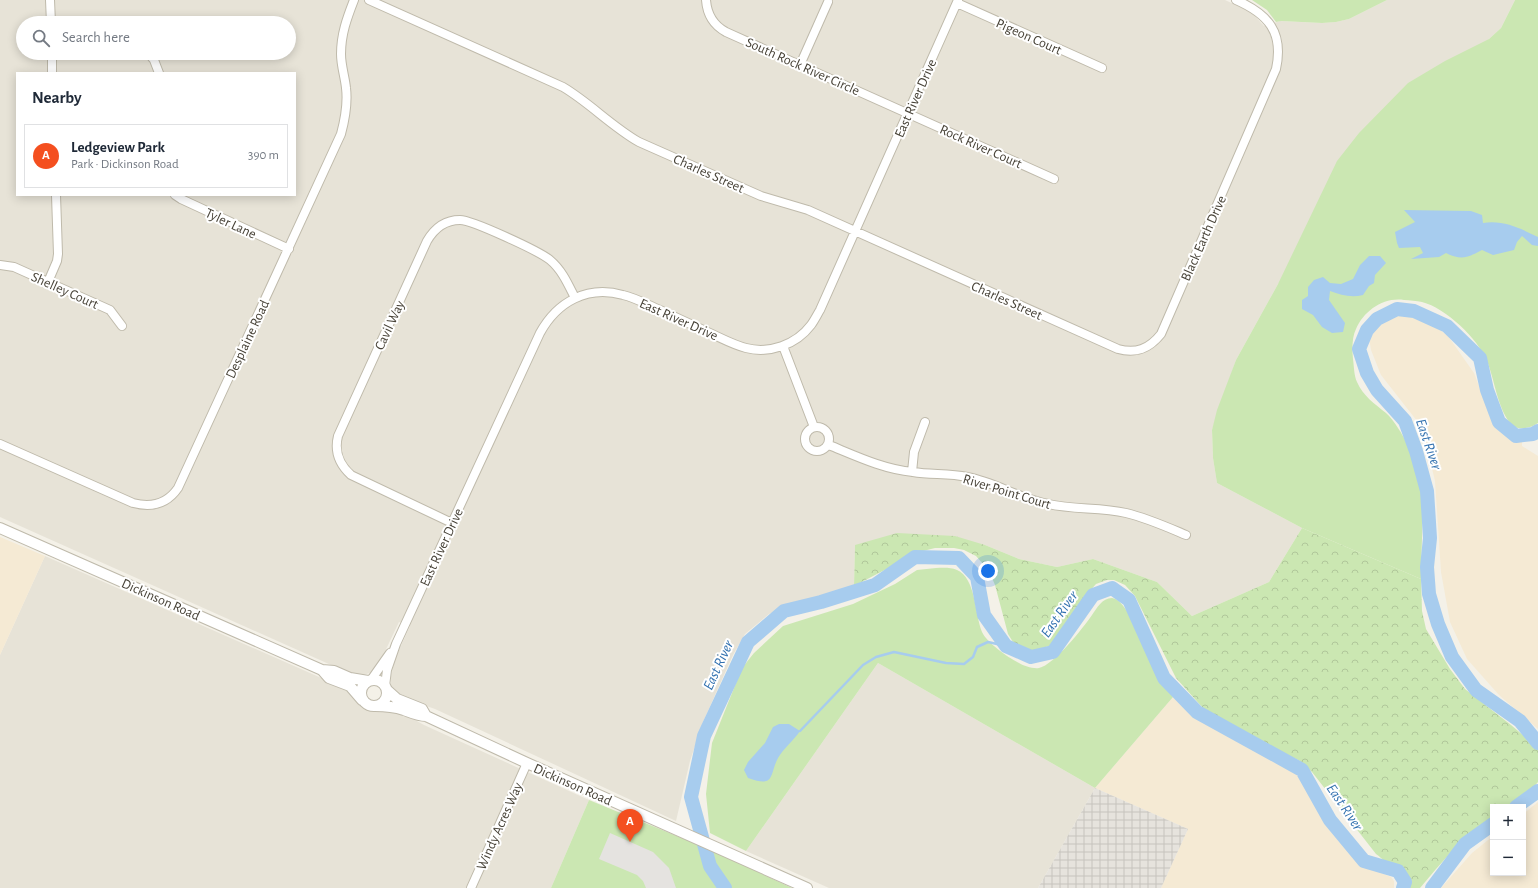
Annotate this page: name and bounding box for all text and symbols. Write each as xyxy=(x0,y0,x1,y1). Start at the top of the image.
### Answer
search box xyxy=(16,16,296,60)
street label: Pigeon Court xyxy=(994,16,1064,58)
icon: search xyxy=(30,27,52,49)
text: Search here xyxy=(62,30,130,45)
street label: South Rock River Circle xyxy=(743,35,862,98)
street label: East River Drive xyxy=(892,57,939,140)
text: Nearby xyxy=(32,89,82,106)
street label: Rock River Court xyxy=(937,123,1024,171)
text: Ledgeview Park xyxy=(71,140,165,155)
text: A xyxy=(42,149,50,162)
text: 390 m xyxy=(248,149,279,162)
street label: Charles Street xyxy=(671,152,747,196)
text: Park · Dickinson Road xyxy=(71,158,179,171)
street label: Black Earth Drive xyxy=(1179,194,1229,283)
street label: Tyler Lane xyxy=(203,206,258,242)
street label: Shelley Court xyxy=(29,270,101,312)
street label: Charles Street xyxy=(969,279,1045,323)
street label: East River Drive xyxy=(637,296,720,343)
street label: Desplaine Road xyxy=(224,298,272,381)
street label: Cavil Way xyxy=(372,299,407,352)
water label: East River xyxy=(1413,417,1445,473)
street label: River Point Court xyxy=(961,472,1053,512)
street label: East River Drive xyxy=(418,506,466,589)
your location xyxy=(978,561,998,581)
street label: Dickinson Road xyxy=(119,576,202,623)
water label: East River xyxy=(1038,587,1081,640)
water label: East River xyxy=(701,637,737,692)
street label: Dickinson Road xyxy=(531,761,614,808)
street label: Windy Acres Way xyxy=(474,781,525,872)
water label: East River xyxy=(1324,781,1366,834)
map controls xyxy=(1490,804,1526,876)
button: + xyxy=(1490,804,1526,840)
pin: A xyxy=(617,809,643,842)
button: − xyxy=(1490,840,1526,876)

